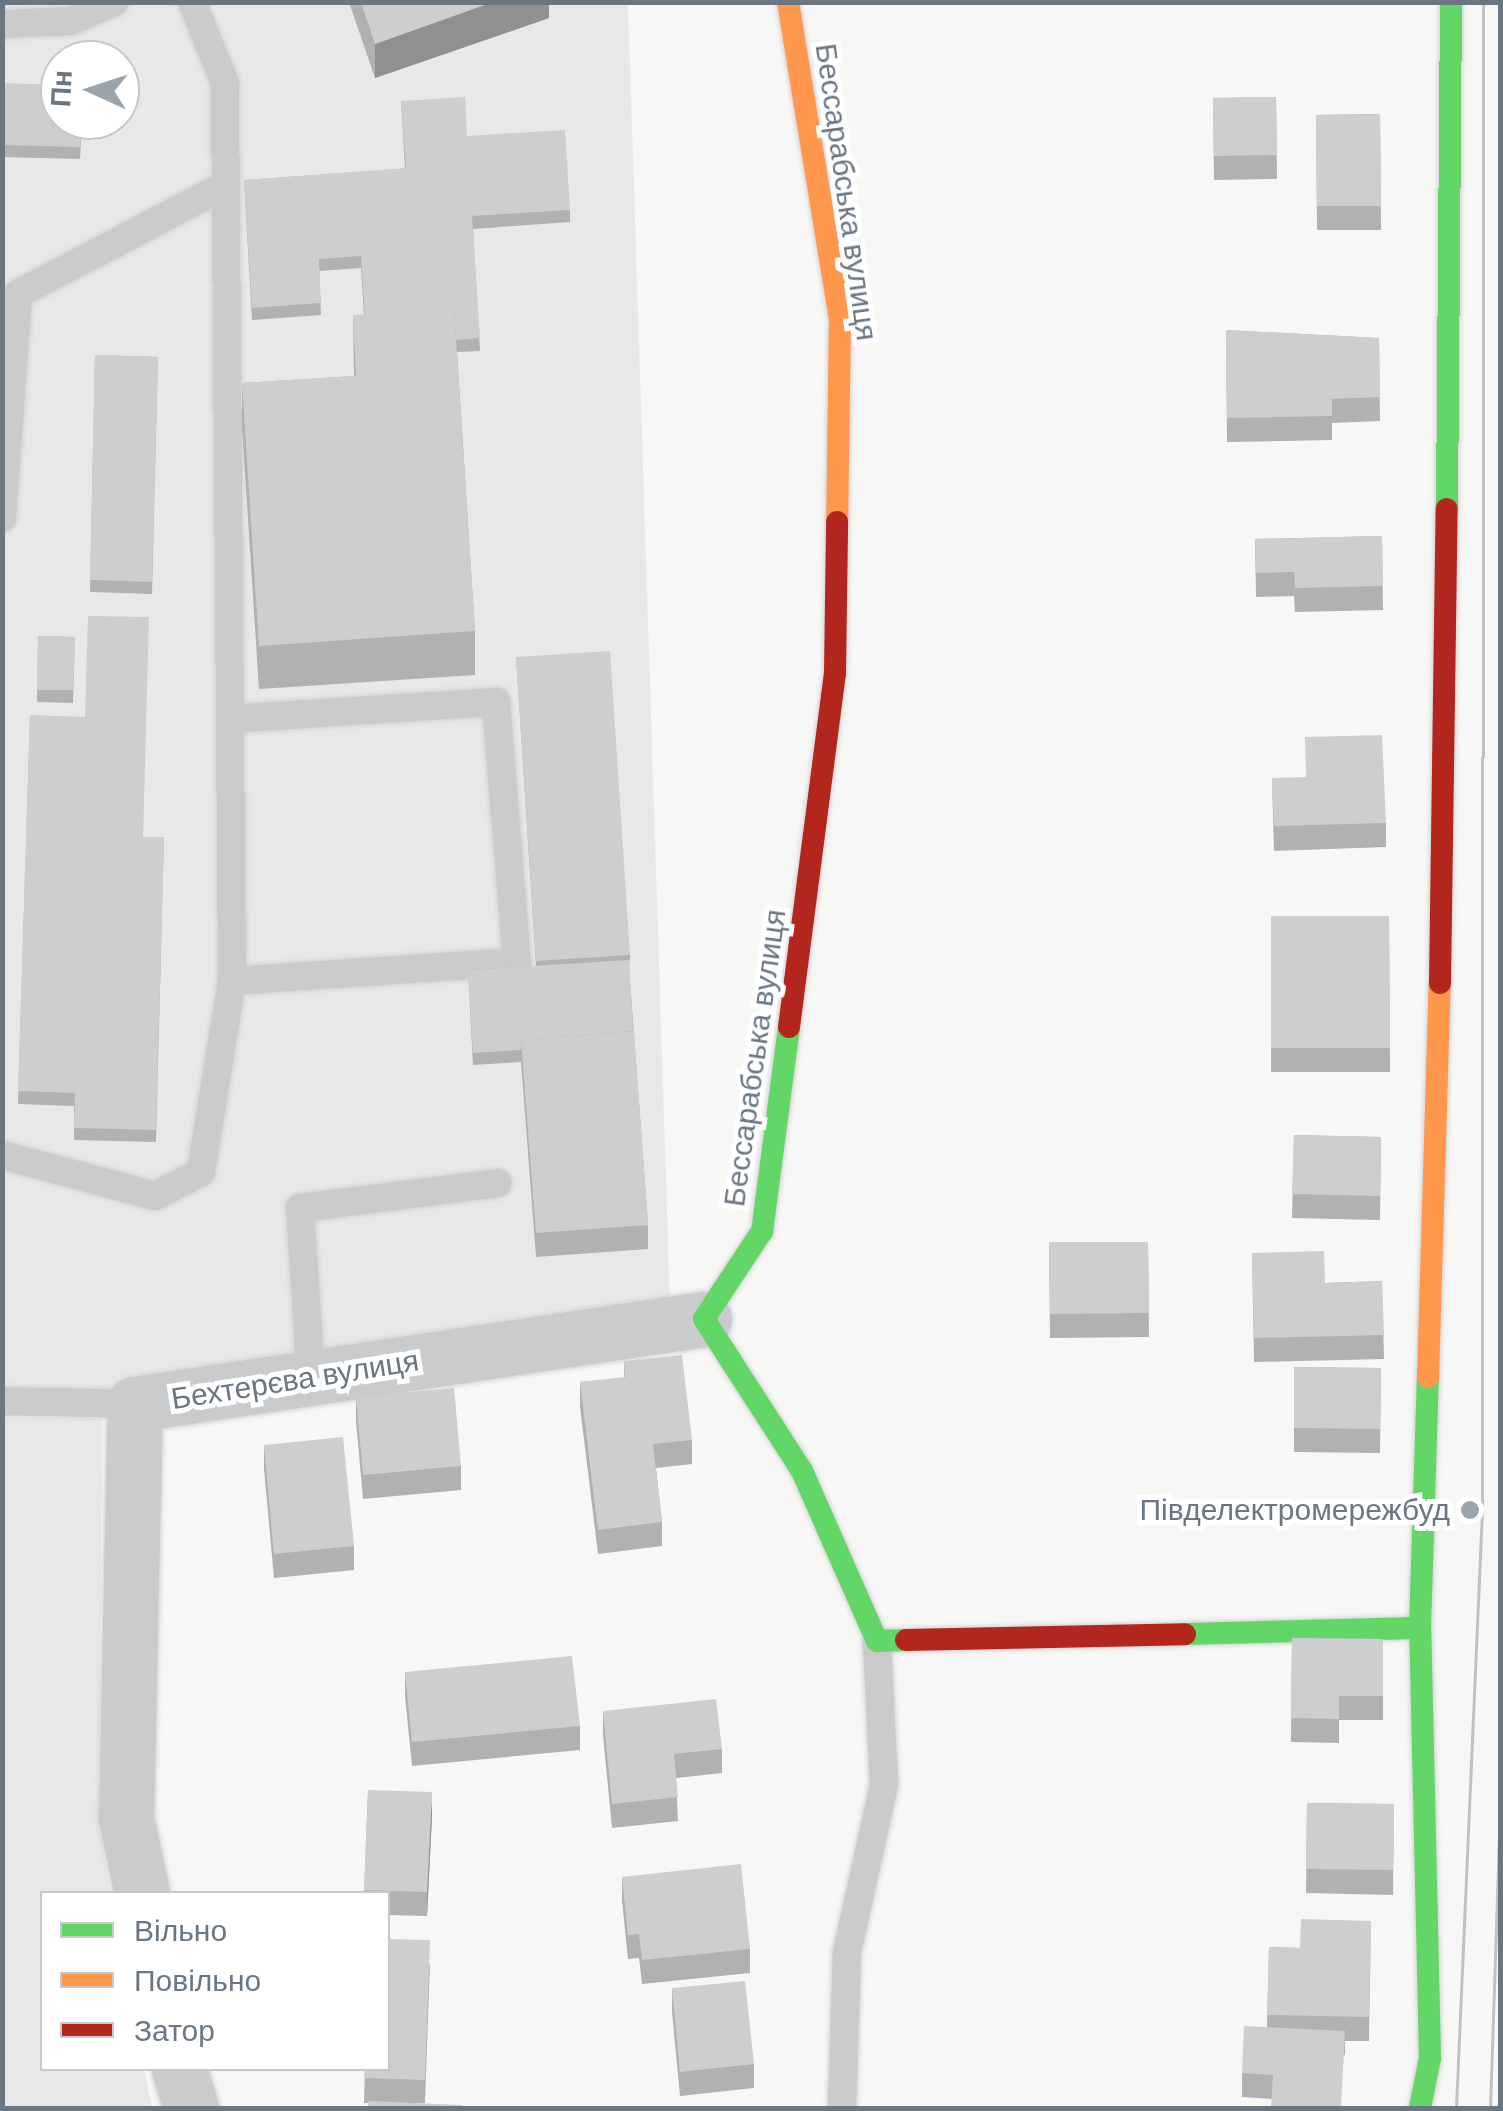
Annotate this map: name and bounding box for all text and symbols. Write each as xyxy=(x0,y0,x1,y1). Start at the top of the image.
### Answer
north arrow xyxy=(40,40,140,140)
street label: Бессарабська вулиця xyxy=(807,41,885,343)
text: Пн xyxy=(42,69,81,108)
street label: Бессарабська вулиця xyxy=(716,907,794,1209)
street label: Бехтерєва вулиця xyxy=(169,1343,421,1417)
place label: Півделектромережбуд xyxy=(1139,1492,1450,1528)
marker: Півделектромережбуд xyxy=(1459,1499,1481,1521)
legend xyxy=(40,1891,390,2071)
text: Вільно xyxy=(134,1911,227,1950)
text: Повільно xyxy=(134,1961,261,2000)
text: Затор xyxy=(134,2011,215,2050)

